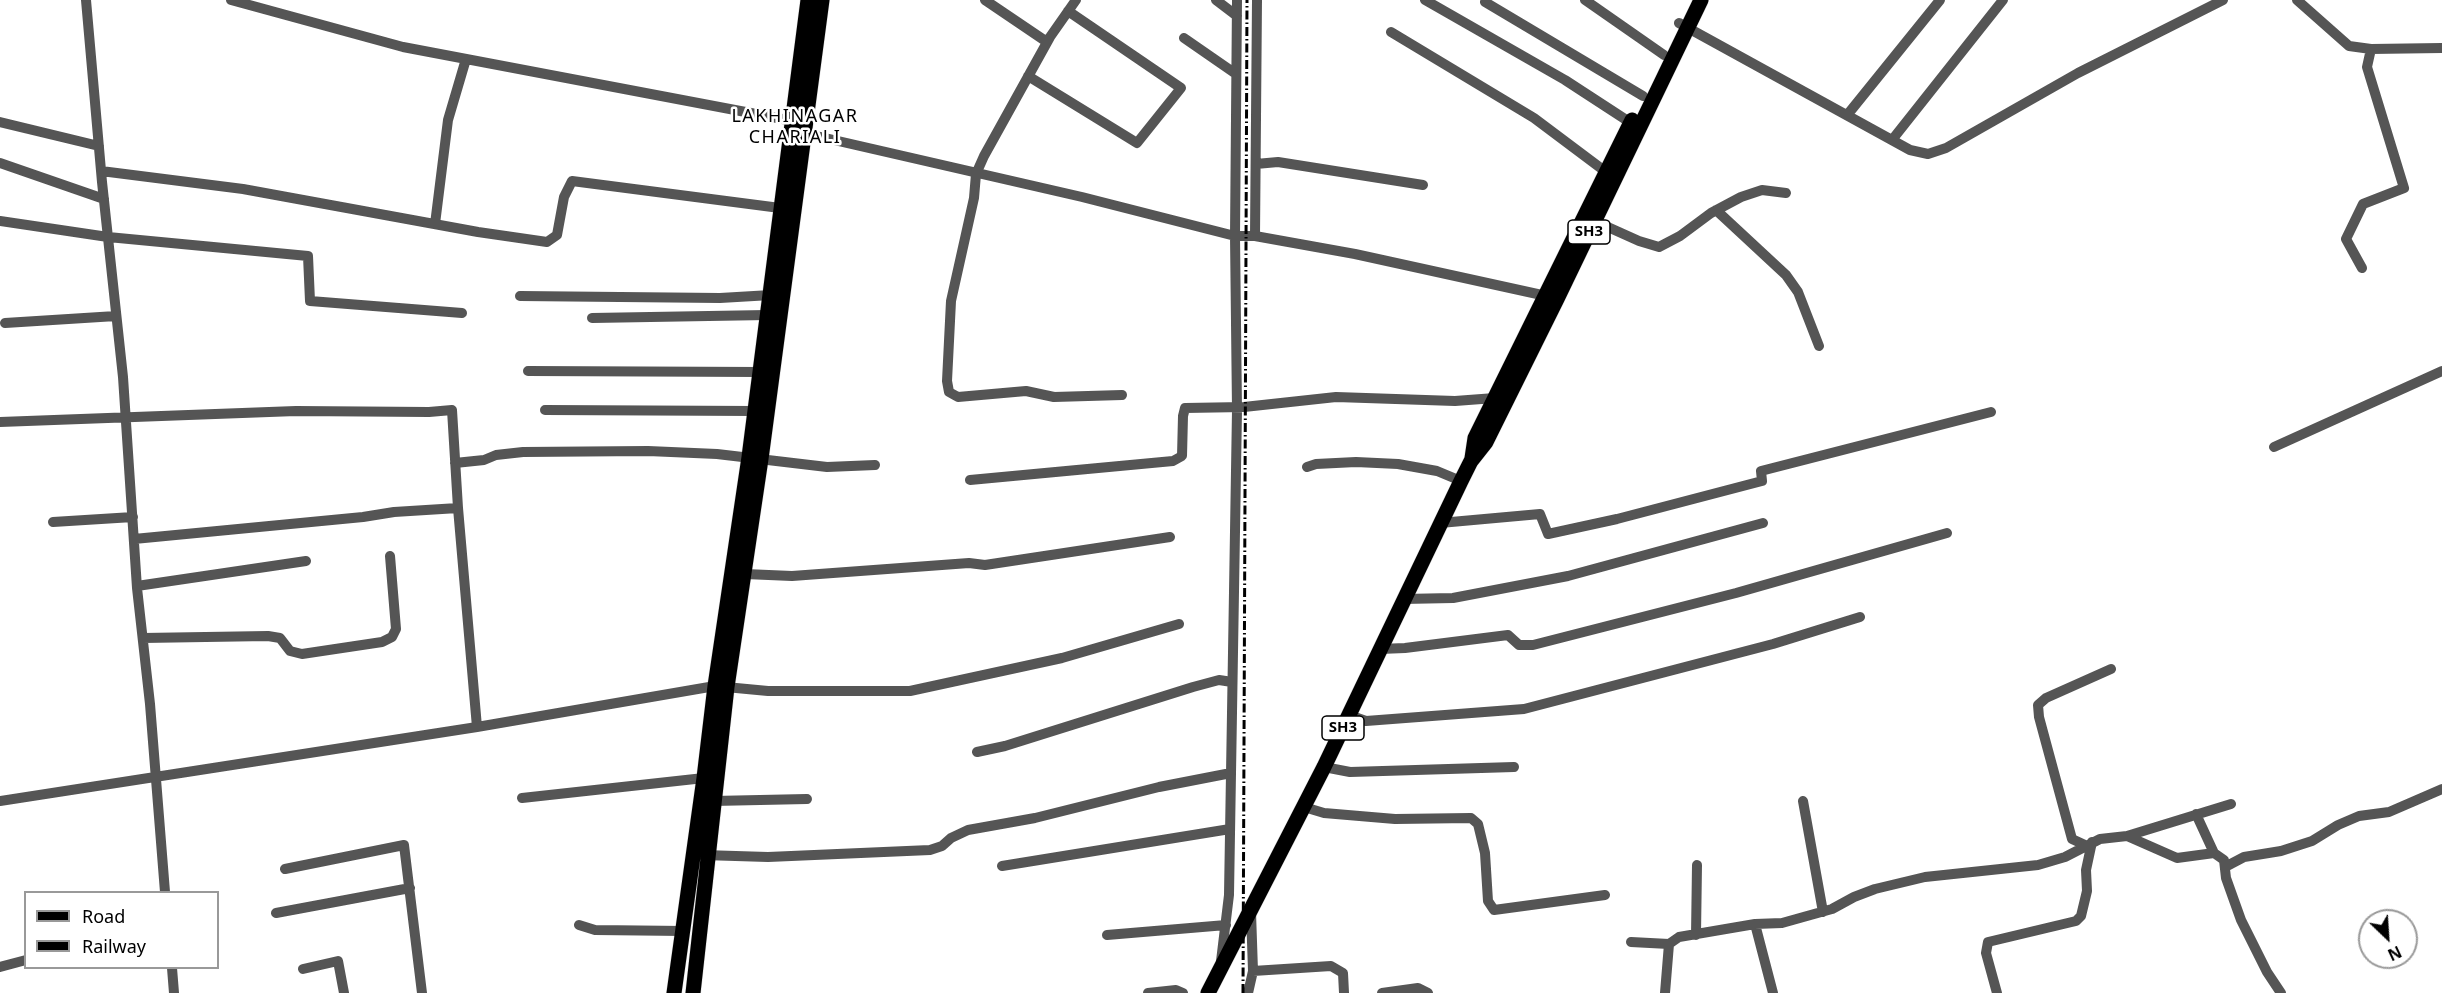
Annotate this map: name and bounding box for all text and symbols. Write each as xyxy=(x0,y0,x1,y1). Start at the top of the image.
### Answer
district label: LAKHINAGAR CHARIALI xyxy=(731,106,859,148)
road number: SH3 xyxy=(1568,220,1610,244)
road number: SH3 xyxy=(1322,716,1364,740)
legend xyxy=(24,891,219,969)
text: Road xyxy=(82,904,125,928)
north arrow xyxy=(2358,909,2418,969)
text: Railway xyxy=(82,934,146,958)
text: N xyxy=(2384,941,2405,966)

